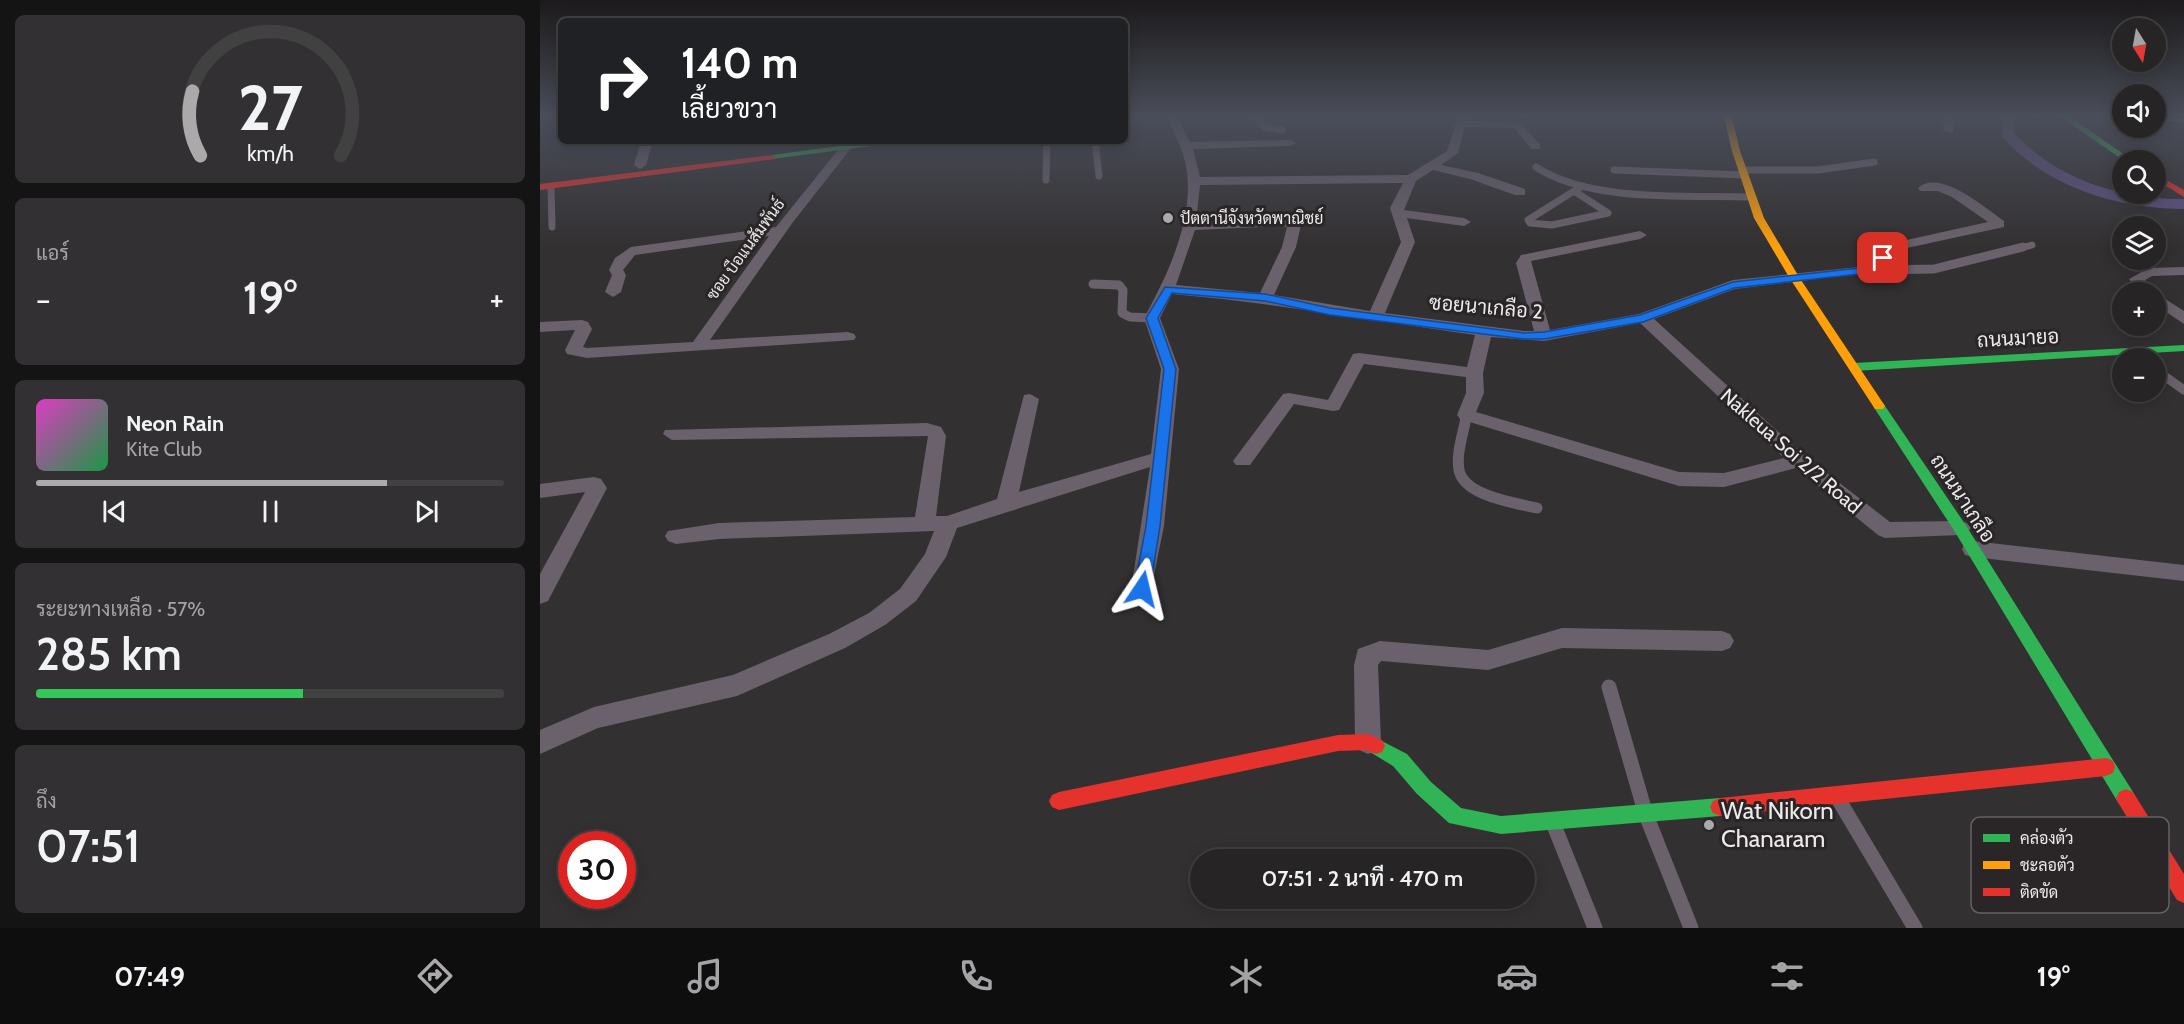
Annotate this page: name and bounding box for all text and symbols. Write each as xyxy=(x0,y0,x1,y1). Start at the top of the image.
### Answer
north arrow xyxy=(2112,18,2166,72)
map controls xyxy=(2112,18,2166,402)
text: 140 m xyxy=(681,37,798,89)
icon: right xyxy=(582,42,660,120)
text: 27 xyxy=(238,70,303,146)
button: sound xyxy=(2112,84,2166,138)
text: เลี้ยวขวา xyxy=(681,92,777,125)
text: km/h xyxy=(247,140,293,166)
button: search xyxy=(2112,150,2166,204)
street label: ซอย บือแนสัมพันธ์ xyxy=(700,193,789,304)
place label: ปัตตานีจังหวัดพาณิชย์ xyxy=(1180,206,1323,228)
marker: ปัตตานีจังหวัดพาณิชย์ xyxy=(1161,211,1175,225)
button: layers xyxy=(2112,216,2166,270)
pin xyxy=(1857,232,1908,283)
text: แอร์ xyxy=(36,241,69,265)
icon: arrive xyxy=(1866,241,1899,274)
text: 19° xyxy=(243,271,297,325)
text: − xyxy=(36,279,51,319)
text: + xyxy=(489,279,504,319)
button: + xyxy=(2112,282,2166,336)
street label: ซอยนาเกลือ 2 xyxy=(1428,288,1544,324)
street label: ถนนมายอ xyxy=(1976,324,2060,352)
button: − xyxy=(2112,348,2166,402)
street label: Nakleua Soi 2/2 Road xyxy=(1716,383,1866,519)
text: Neon Rain xyxy=(126,410,224,437)
text: Kite Club xyxy=(126,437,202,461)
street label: ถนนนาเกลือ xyxy=(1926,448,2002,547)
icon: previous xyxy=(98,495,131,528)
icon: pause xyxy=(254,495,287,528)
icon: next xyxy=(410,495,443,528)
position arrow xyxy=(1110,557,1174,621)
text: ระยะทางเหลือ · 57% xyxy=(36,597,205,621)
text: 285 km xyxy=(36,627,182,681)
text: ถึง xyxy=(36,789,57,813)
place label: Wat Nikorn Chanaram xyxy=(1721,796,1834,853)
legend xyxy=(1971,817,2169,913)
marker: Wat Nikorn Chanaram xyxy=(1702,818,1716,832)
text: 07:51 xyxy=(36,819,140,873)
text: คล่องตัว xyxy=(2020,828,2074,848)
speed limit sign: 30 xyxy=(558,831,636,909)
text: ชะลอตัว xyxy=(2020,855,2075,875)
text: 07:51 · 2 นาที · 470 m xyxy=(1262,865,1463,892)
text: ติดขัด xyxy=(2020,882,2058,902)
icon: directions xyxy=(414,955,456,997)
icon: music xyxy=(684,955,726,997)
icon: phone xyxy=(955,955,997,997)
icon: climate xyxy=(1225,955,1267,997)
icon: car xyxy=(1496,955,1538,997)
icon: filters xyxy=(1766,955,1808,997)
text: 07:49 xyxy=(114,960,185,993)
text: 19° xyxy=(2037,960,2070,993)

